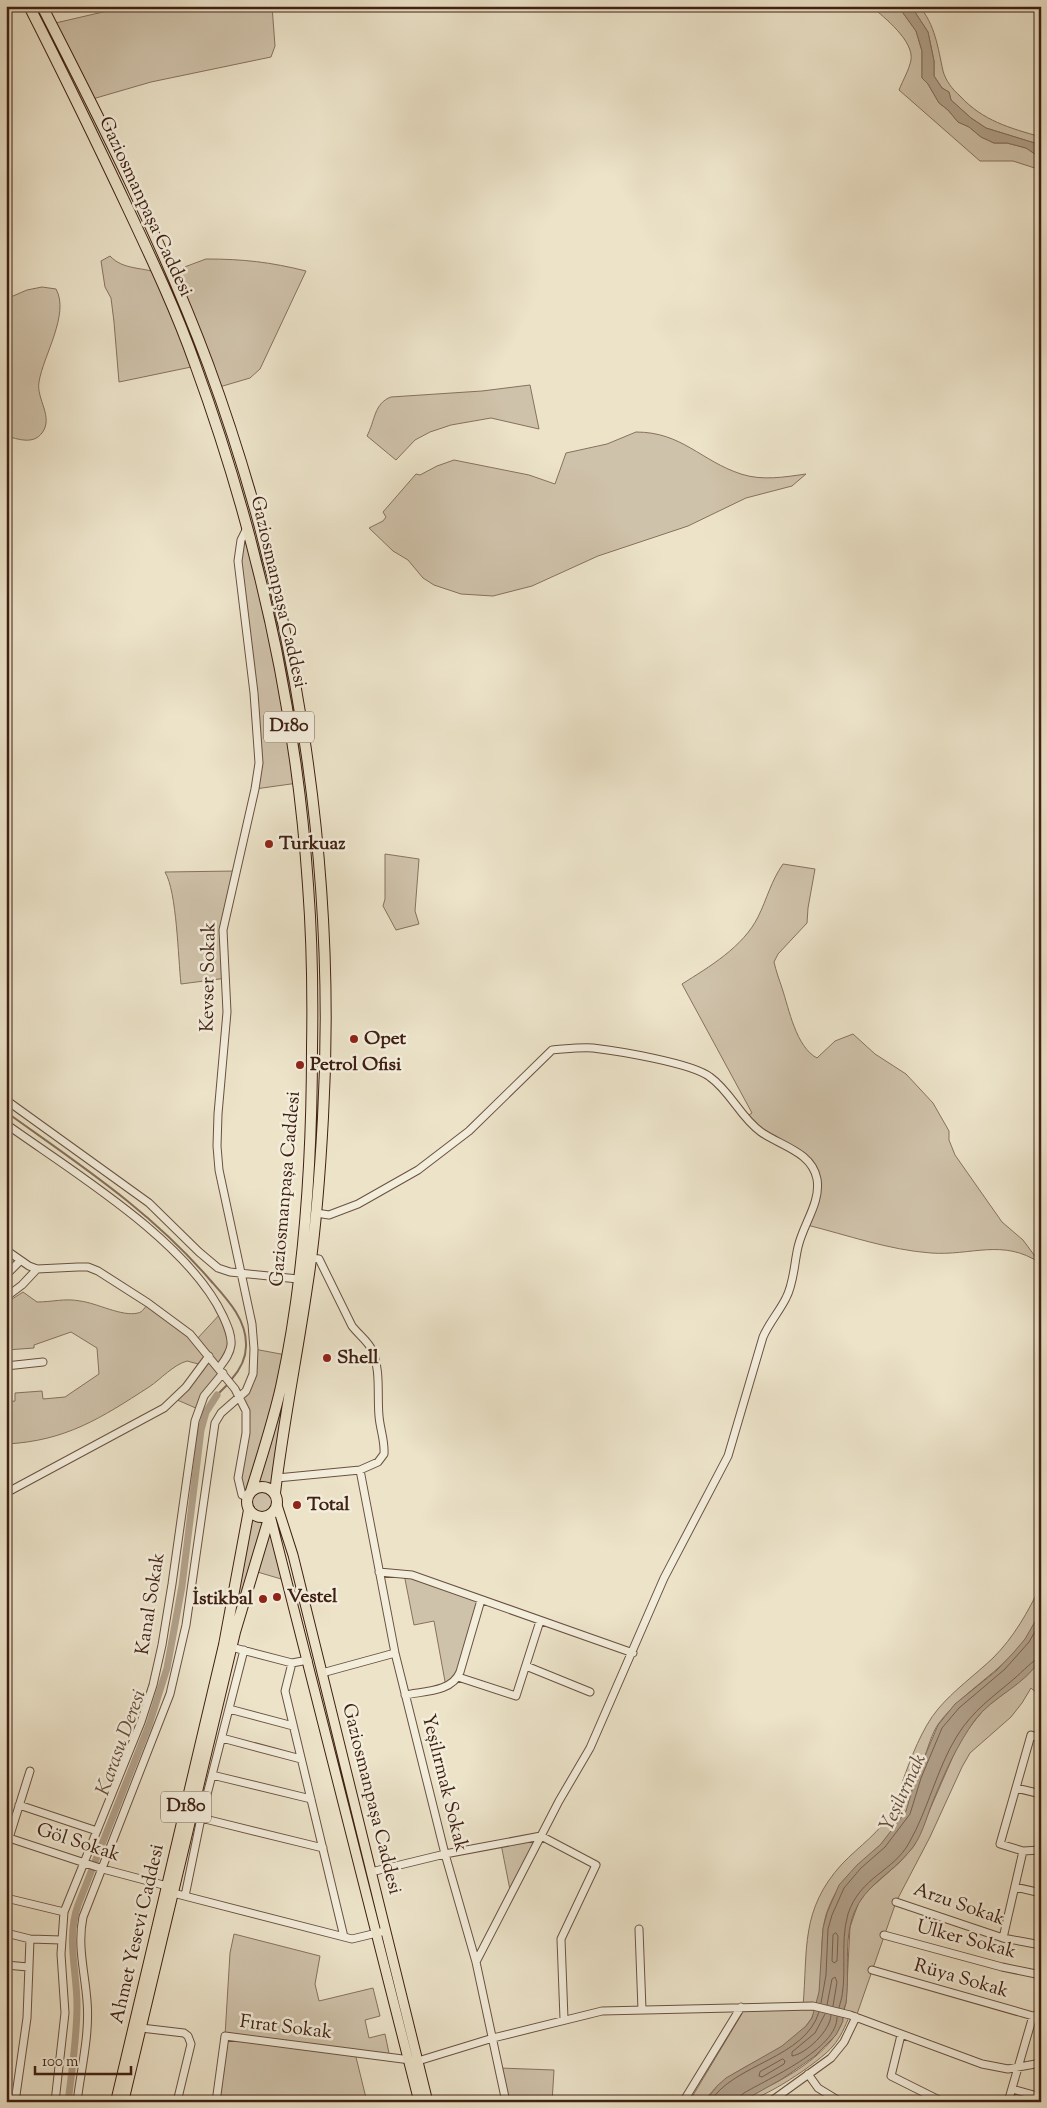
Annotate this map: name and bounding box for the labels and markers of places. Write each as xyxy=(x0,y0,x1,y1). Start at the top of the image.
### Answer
place label: Turkuaz xyxy=(279,831,346,858)
marker: Turkuaz xyxy=(263,838,275,850)
place label: Opet xyxy=(364,1026,407,1053)
marker: Opet xyxy=(348,1033,360,1045)
place label: Petrol Ofisi xyxy=(310,1052,402,1079)
marker: Petrol Ofisi xyxy=(294,1059,306,1071)
place label: Shell xyxy=(337,1345,379,1372)
marker: Shell xyxy=(321,1352,333,1364)
place label: Total xyxy=(307,1492,350,1519)
marker: Total xyxy=(291,1499,303,1511)
place label: Vestel xyxy=(287,1584,338,1611)
place label: İstikbal xyxy=(193,1586,254,1613)
marker: Vestel xyxy=(271,1591,283,1603)
marker: İstikbal xyxy=(257,1593,269,1605)

